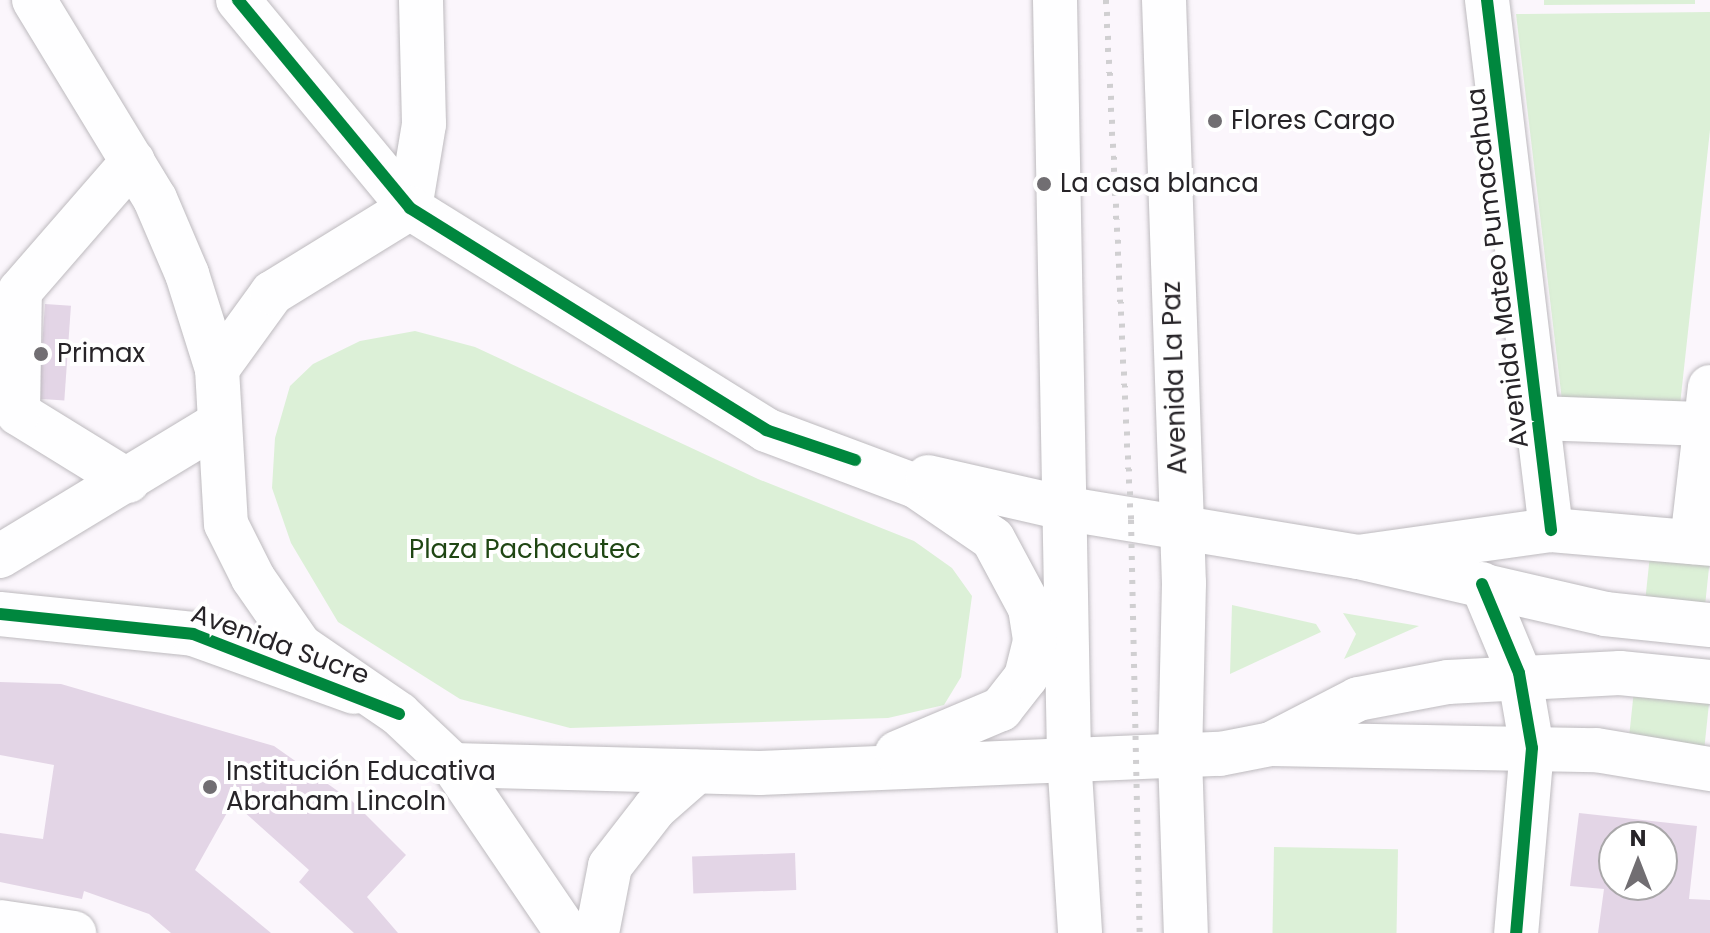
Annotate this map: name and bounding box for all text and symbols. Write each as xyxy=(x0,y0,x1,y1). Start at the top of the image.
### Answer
street label: Avenida Mateo Pumacahua xyxy=(1460,86,1536,450)
place label: Flores Cargo xyxy=(1231,105,1395,137)
marker: Flores Cargo xyxy=(1206,112,1224,130)
place label: La casa blanca xyxy=(1060,168,1259,200)
marker: La casa blanca xyxy=(1035,175,1053,193)
street label: Avenida La Paz xyxy=(1156,281,1194,475)
place label: Primax xyxy=(57,338,145,370)
marker: Primax xyxy=(32,345,50,363)
park label: Plaza Pachacutec xyxy=(409,534,641,566)
street label: Avenida Sucre xyxy=(187,598,373,692)
place label: Institución Educativa Abraham Lincoln xyxy=(226,756,496,818)
marker: Institución Educativa Abraham Lincoln xyxy=(201,778,219,796)
north arrow xyxy=(1598,821,1678,901)
text: N xyxy=(1630,823,1646,854)

